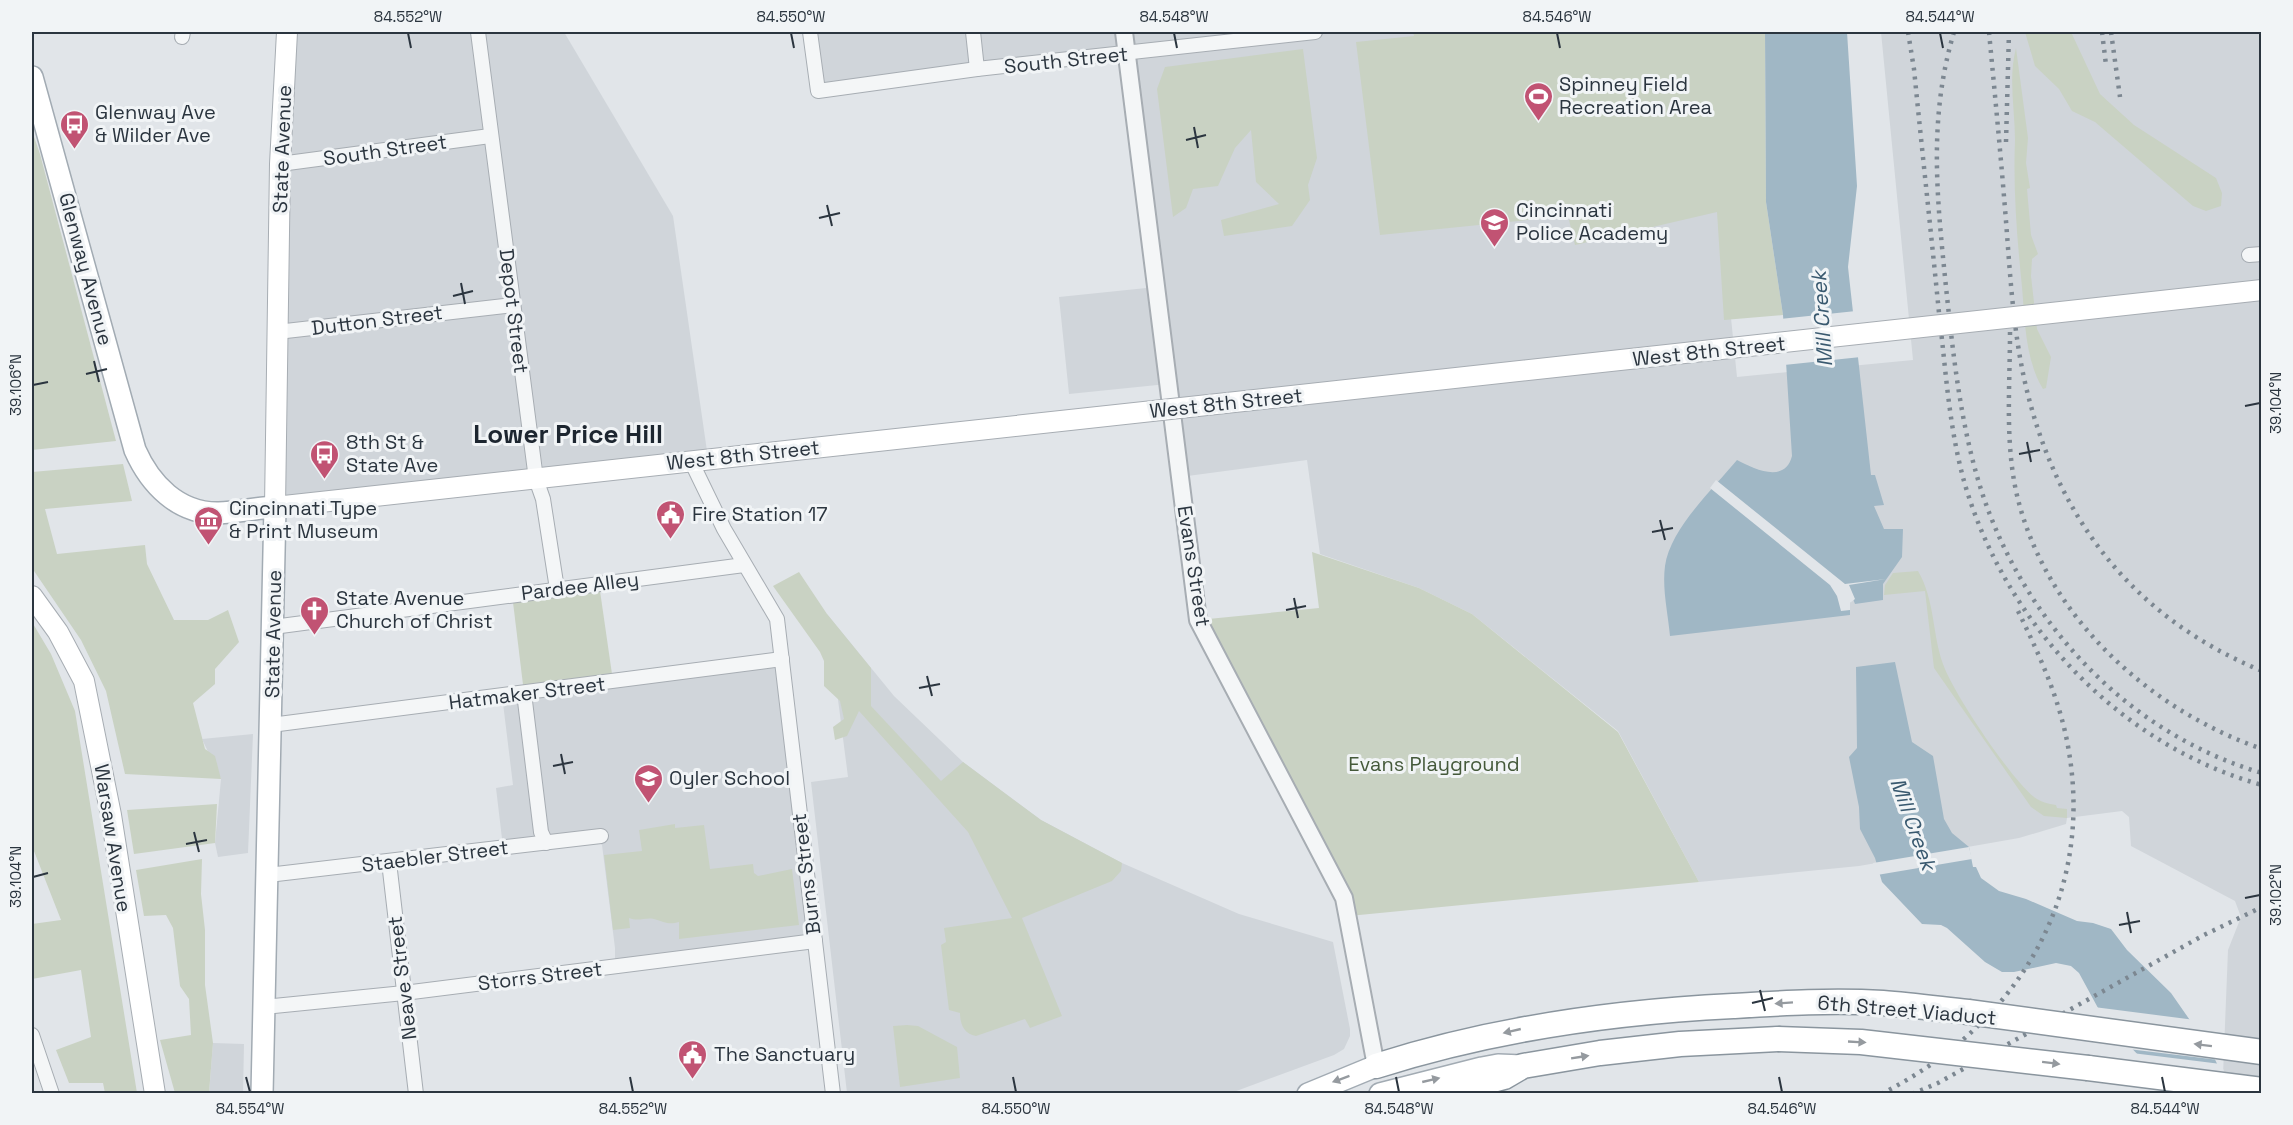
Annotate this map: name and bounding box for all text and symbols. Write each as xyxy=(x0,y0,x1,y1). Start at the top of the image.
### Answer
text: 84.552°W xyxy=(374,7,442,26)
text: 84.550°W xyxy=(757,7,825,26)
text: 84.548°W xyxy=(1139,7,1209,26)
text: 84.546°W xyxy=(1523,7,1591,26)
text: 84.544°W xyxy=(1905,7,1975,26)
street label: South Street xyxy=(1003,41,1129,79)
place label: Spinney Field Recreation Area xyxy=(1559,71,1712,120)
sports icon: Spinney Field Recreation Area xyxy=(1522,80,1554,122)
street label: State Avenue xyxy=(267,84,297,214)
place label: Glenway Ave & Wilder Ave xyxy=(95,99,216,148)
bus stop icon: Glenway Ave & Wilder Ave xyxy=(58,108,90,150)
street label: South Street xyxy=(322,128,448,172)
street label: Glenway Avenue xyxy=(53,190,119,348)
place label: Cincinnati Police Academy xyxy=(1516,197,1668,246)
school or university icon: Cincinnati Police Academy xyxy=(1479,206,1511,248)
street label: Depot Street xyxy=(493,247,535,375)
water label: Mill Creek xyxy=(1804,267,1838,368)
street label: Dutton Street xyxy=(310,299,444,341)
street label: West 8th Street xyxy=(1631,330,1787,372)
text: 39.106°N xyxy=(6,354,25,416)
text: 39.104°N xyxy=(2266,372,2285,434)
street label: West 8th Street xyxy=(1148,382,1304,424)
district label: Lower Price Hill xyxy=(473,417,663,451)
place label: 8th St & State Ave xyxy=(346,429,438,478)
street label: West 8th Street xyxy=(665,434,821,476)
bus stop icon: 8th St & State Ave xyxy=(309,438,341,480)
place label: Cincinnati Type & Print Museum xyxy=(229,495,378,544)
public building icon: Fire Station 17 xyxy=(655,498,687,540)
place label: Fire Station 17 xyxy=(692,501,828,527)
museum icon: Cincinnati Type & Print Museum xyxy=(192,504,224,546)
street label: Evans Street xyxy=(1172,504,1216,628)
street label: Pardee Alley xyxy=(520,566,640,606)
street label: State Avenue xyxy=(259,570,287,698)
place label: State Avenue Church of Christ xyxy=(336,585,493,634)
church icon: State Avenue Church of Christ xyxy=(299,594,331,636)
street label: Hatmaker Street xyxy=(447,670,607,716)
park label: Evans Playground xyxy=(1348,751,1520,777)
street label: Warsaw Avenue xyxy=(88,762,138,914)
school or university icon: Oyler School xyxy=(632,762,664,804)
place label: Oyler School xyxy=(669,765,790,791)
water label: Mill Creek xyxy=(1884,774,1944,876)
street label: Burns Street xyxy=(786,812,826,936)
street label: Staebler Street xyxy=(360,834,510,878)
text: 39.104°N xyxy=(6,846,25,908)
text: 39.102°N xyxy=(2266,864,2285,926)
street label: Neave Street xyxy=(382,915,422,1041)
street label: Storrs Street xyxy=(476,955,604,997)
street label: 6th Street Viaduct xyxy=(1817,989,1997,1031)
one-way arrow xyxy=(1775,998,1794,1007)
one-way arrow xyxy=(1503,1027,1522,1036)
one-way arrow xyxy=(1848,1037,1867,1047)
public building icon: The Sanctuary xyxy=(677,1038,709,1080)
one-way arrow xyxy=(2194,1040,2213,1049)
place label: The Sanctuary xyxy=(714,1041,855,1067)
one-way arrow xyxy=(1571,1052,1590,1061)
one-way arrow xyxy=(2042,1059,2061,1068)
one-way arrow xyxy=(1332,1074,1350,1084)
one-way arrow xyxy=(1421,1075,1440,1084)
text: 84.554°W xyxy=(216,1099,284,1118)
text: 84.552°W xyxy=(599,1099,667,1118)
text: 84.550°W xyxy=(982,1099,1050,1118)
text: 84.548°W xyxy=(1364,1099,1434,1118)
text: 84.546°W xyxy=(1748,1099,1816,1118)
text: 84.544°W xyxy=(2130,1099,2200,1118)

